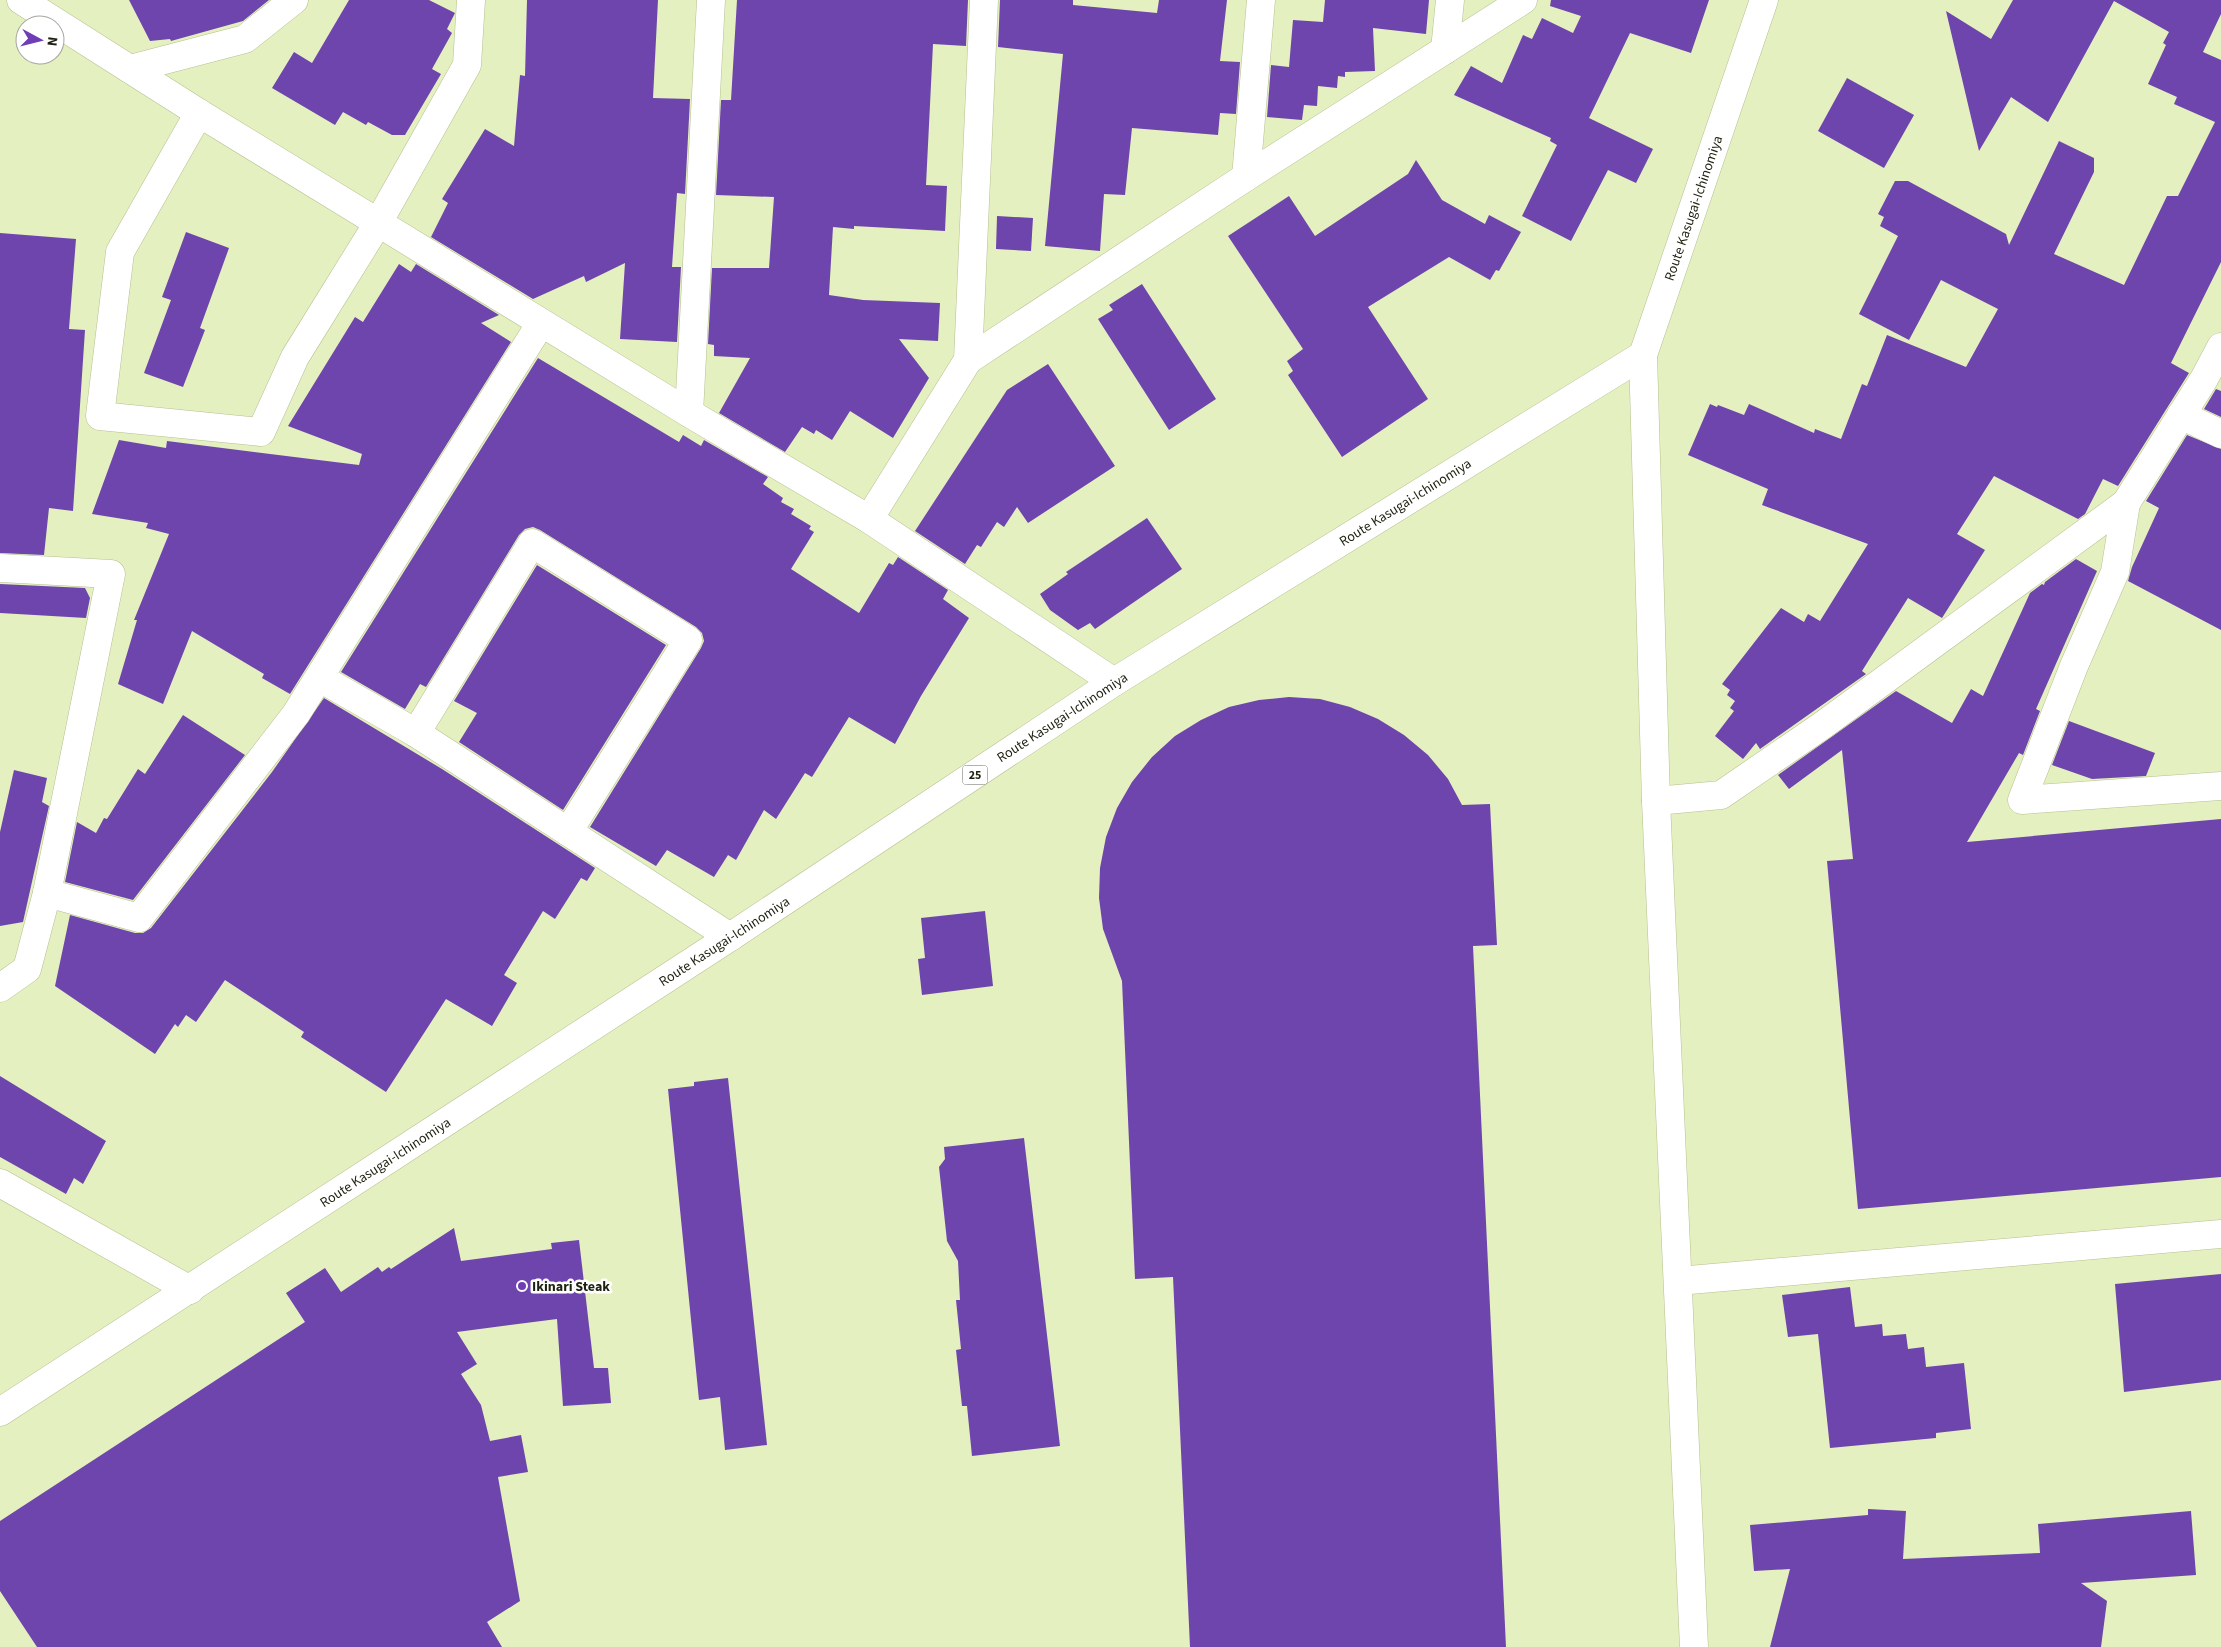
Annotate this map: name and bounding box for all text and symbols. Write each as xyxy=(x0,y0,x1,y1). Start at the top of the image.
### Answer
north arrow xyxy=(15,15,65,65)
text: N xyxy=(41,36,62,47)
street label: Route Kasugai-Ichinomiya xyxy=(1660,133,1728,284)
street label: Route Kasugai-Ichinomiya xyxy=(1336,454,1475,552)
street label: Route Kasugai-Ichinomiya xyxy=(993,668,1132,768)
road number: 25 xyxy=(962,766,988,784)
street label: Route Kasugai-Ichinomiya xyxy=(655,892,794,992)
street label: Route Kasugai-Ichinomiya xyxy=(316,1113,455,1213)
place label: Ikinari Steak xyxy=(532,1277,610,1297)
marker: Ikinari Steak xyxy=(516,1280,528,1292)

